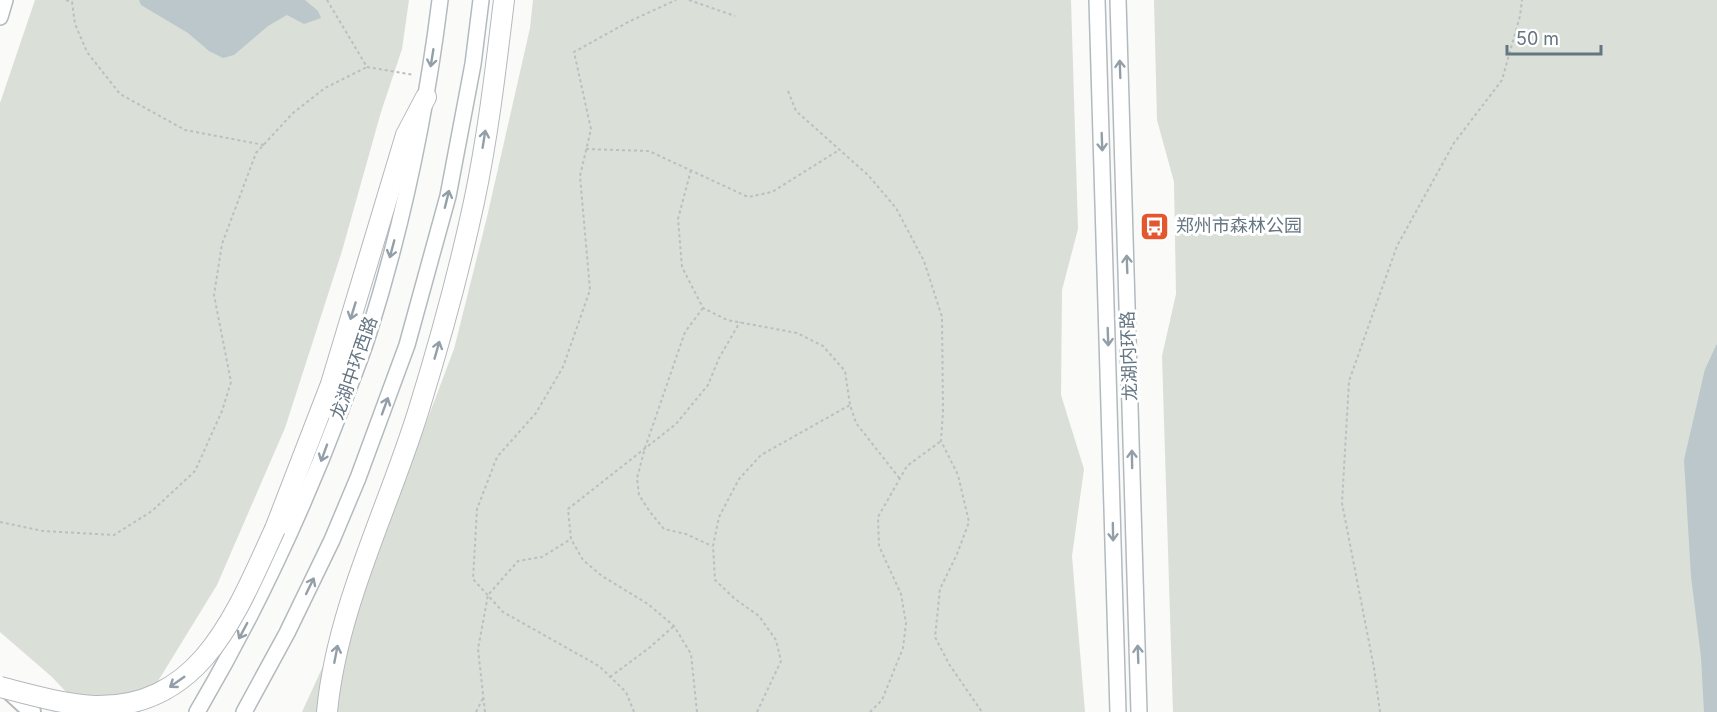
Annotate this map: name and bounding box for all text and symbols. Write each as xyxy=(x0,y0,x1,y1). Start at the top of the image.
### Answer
scale bar xyxy=(1507,18,1602,56)
text: 50 m xyxy=(1516,28,1559,49)
one-way arrow xyxy=(427,48,438,67)
one-way arrow xyxy=(1114,59,1126,79)
one-way arrow xyxy=(479,130,490,150)
one-way arrow xyxy=(1096,132,1107,152)
one-way arrow xyxy=(441,190,453,209)
bus stop icon: 郑州市森林公园 xyxy=(1139,210,1171,242)
place label: 郑州市森林公园 xyxy=(1176,215,1302,236)
one-way arrow xyxy=(385,239,397,258)
one-way arrow xyxy=(1121,254,1132,274)
one-way arrow xyxy=(347,301,358,320)
street label: 龙湖内环路 xyxy=(1116,311,1141,401)
street label: 龙湖中环西路 xyxy=(326,313,381,422)
one-way arrow xyxy=(1103,327,1114,347)
one-way arrow xyxy=(432,341,443,360)
one-way arrow xyxy=(380,397,391,416)
one-way arrow xyxy=(318,444,329,462)
one-way arrow xyxy=(1126,449,1138,469)
one-way arrow xyxy=(1108,522,1119,542)
one-way arrow xyxy=(305,578,317,596)
one-way arrow xyxy=(237,621,248,639)
one-way arrow xyxy=(1132,644,1143,664)
one-way arrow xyxy=(331,645,342,665)
one-way arrow xyxy=(170,676,186,688)

